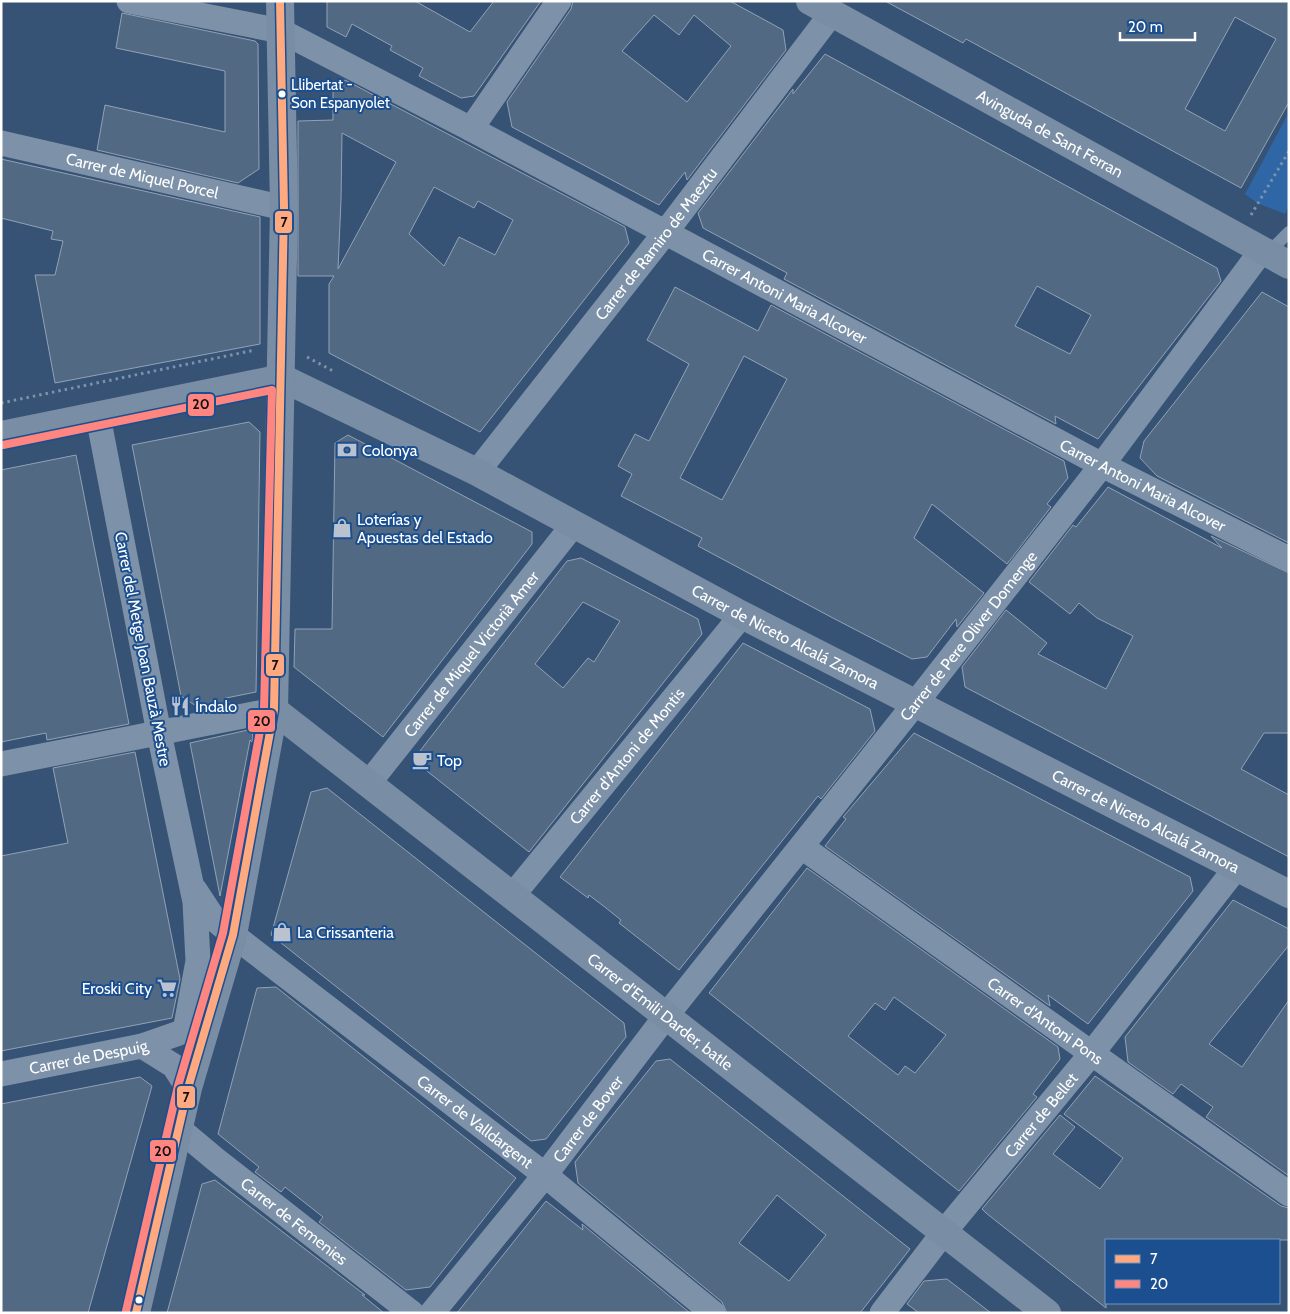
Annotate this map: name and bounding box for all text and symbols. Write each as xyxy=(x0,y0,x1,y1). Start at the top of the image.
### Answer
scale bar xyxy=(1120,10,1195,42)
text: 20 m xyxy=(1128,18,1163,36)
place label: Llibertat - Son Espanyolet xyxy=(291,76,390,112)
street label: Avinguda de Sant Ferran xyxy=(973,85,1126,181)
marker: Llibertat - Son Espanyolet xyxy=(277,89,287,99)
street label: Carrer de Miquel Porcel xyxy=(64,149,221,202)
street label: Carrer de Ramiro de Maeztu xyxy=(591,164,721,324)
line badge: 7 xyxy=(274,210,293,234)
text: 7 xyxy=(280,213,288,231)
street label: Carrer Antoni Maria Alcover xyxy=(699,244,871,348)
line badge: 20 xyxy=(187,393,215,417)
text: 20 xyxy=(192,395,210,413)
street label: Carrer Antoni Maria Alcover xyxy=(1057,435,1230,536)
bank icon: Colonya xyxy=(336,439,358,461)
place label: Colonya xyxy=(362,441,418,460)
place label: Loterías y Apuestas del Estado xyxy=(357,510,493,547)
shop icon: Loterías y Apuestas del Estado xyxy=(331,517,353,539)
street label: Carrer del Metge Joan Bauzà Mestre xyxy=(111,530,175,768)
street label: Carrer de Pere Oliver Domenge xyxy=(896,547,1041,724)
street label: Carrer de Miquel Victorià Amer xyxy=(400,566,543,741)
street label: Carrer de Niceto Alcalá Zamora xyxy=(689,580,882,693)
line badge: 7 xyxy=(265,653,285,677)
text: 7 xyxy=(271,656,279,674)
street label: Carrer d'Antoni de Montis xyxy=(565,684,688,828)
restaurant icon: Índalo xyxy=(169,695,191,717)
place label: Índalo xyxy=(195,697,237,716)
line badge: 20 xyxy=(247,709,276,733)
text: 20 xyxy=(253,712,271,730)
cafe icon: Top xyxy=(411,749,433,771)
place label: Top xyxy=(437,751,462,770)
street label: Carrer de Niceto Alcalá Zamora xyxy=(1049,765,1243,877)
shop icon: La Crissanteria xyxy=(271,921,293,943)
place label: La Crissanteria xyxy=(297,923,394,942)
street label: Carrer d'Emili Darder, batle xyxy=(584,949,737,1074)
street label: Carrer d'Antoni Pons xyxy=(984,973,1107,1068)
supermarket icon: Eroski City xyxy=(156,977,178,999)
place label: Eroski City xyxy=(82,979,152,998)
street label: Carrer de Despuig xyxy=(28,1035,151,1078)
street label: Carrer de Bellet xyxy=(1000,1068,1082,1161)
street label: Carrer de Valldargent xyxy=(413,1071,537,1172)
street label: Carrer de Bover xyxy=(549,1071,627,1166)
line badge: 7 xyxy=(176,1085,196,1109)
text: 7 xyxy=(182,1088,190,1106)
line badge: 20 xyxy=(149,1139,177,1163)
text: 20 xyxy=(154,1142,172,1160)
street label: Carrer de Femenies xyxy=(237,1173,352,1269)
legend xyxy=(1105,1239,1280,1304)
text: 7 xyxy=(1150,1250,1158,1268)
text: 20 xyxy=(1150,1275,1168,1293)
unlabelled marker xyxy=(134,1295,144,1305)

